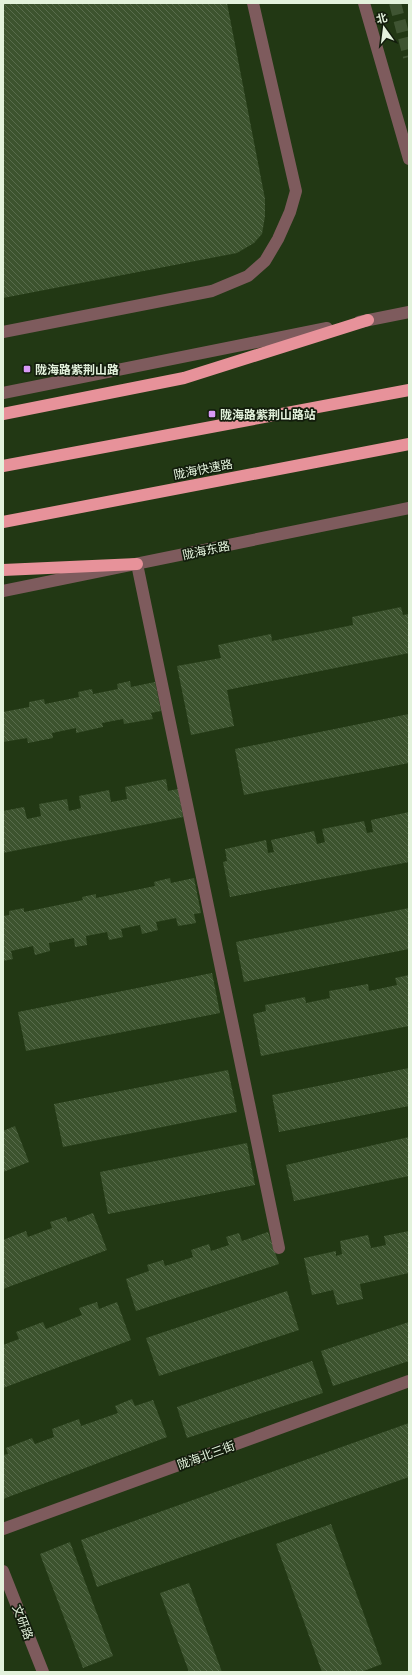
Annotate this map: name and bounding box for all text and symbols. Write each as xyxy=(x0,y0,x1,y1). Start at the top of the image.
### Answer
north arrow xyxy=(364,8,404,48)
text: 北 xyxy=(375,10,389,26)
place label: 陇海路紫荆山路 xyxy=(35,362,119,377)
marker: 陇海路紫荆山路 xyxy=(22,364,32,374)
place label: 陇海路紫荆山路站 xyxy=(220,407,316,422)
marker: 陇海路紫荆山路站 xyxy=(207,409,217,419)
street label: 陇海快速路 xyxy=(172,456,234,482)
street label: 陇海东路 xyxy=(181,538,231,562)
street label: 陇海北三街 xyxy=(175,1438,237,1472)
street label: 文研路 xyxy=(10,1603,36,1641)

